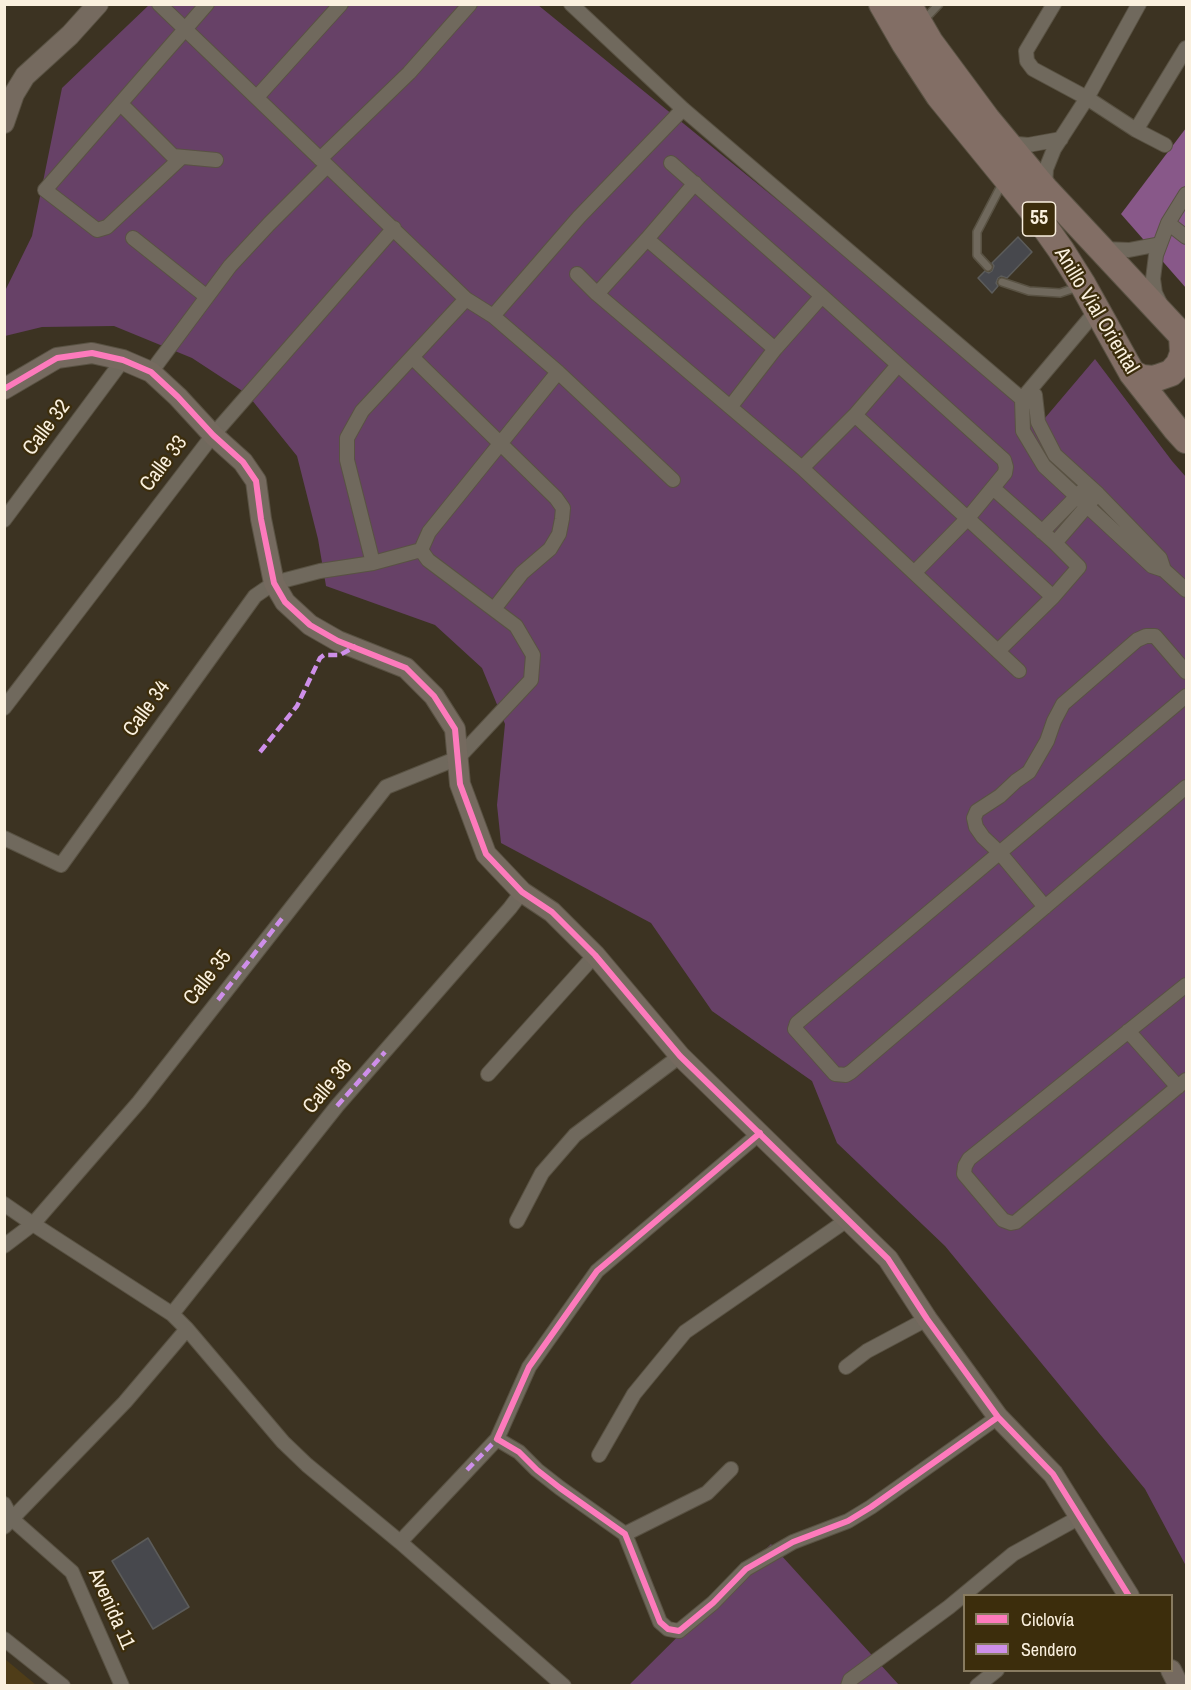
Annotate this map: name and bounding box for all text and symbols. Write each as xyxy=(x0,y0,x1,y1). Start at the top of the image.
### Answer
road number: 55 xyxy=(1022,202,1056,236)
street label: Anillo Vial Oriental xyxy=(1048,243,1144,379)
street label: Calle 32 xyxy=(18,395,76,461)
street label: Calle 33 xyxy=(135,431,193,497)
street label: Calle 34 xyxy=(118,676,176,742)
street label: Calle 35 xyxy=(179,945,237,1011)
street label: Calle 36 xyxy=(298,1055,358,1119)
street label: Avenida 11 xyxy=(82,1565,140,1653)
legend xyxy=(963,1594,1173,1672)
text: Ciclovía xyxy=(1021,1607,1074,1632)
text: Sendero xyxy=(1021,1637,1077,1662)

